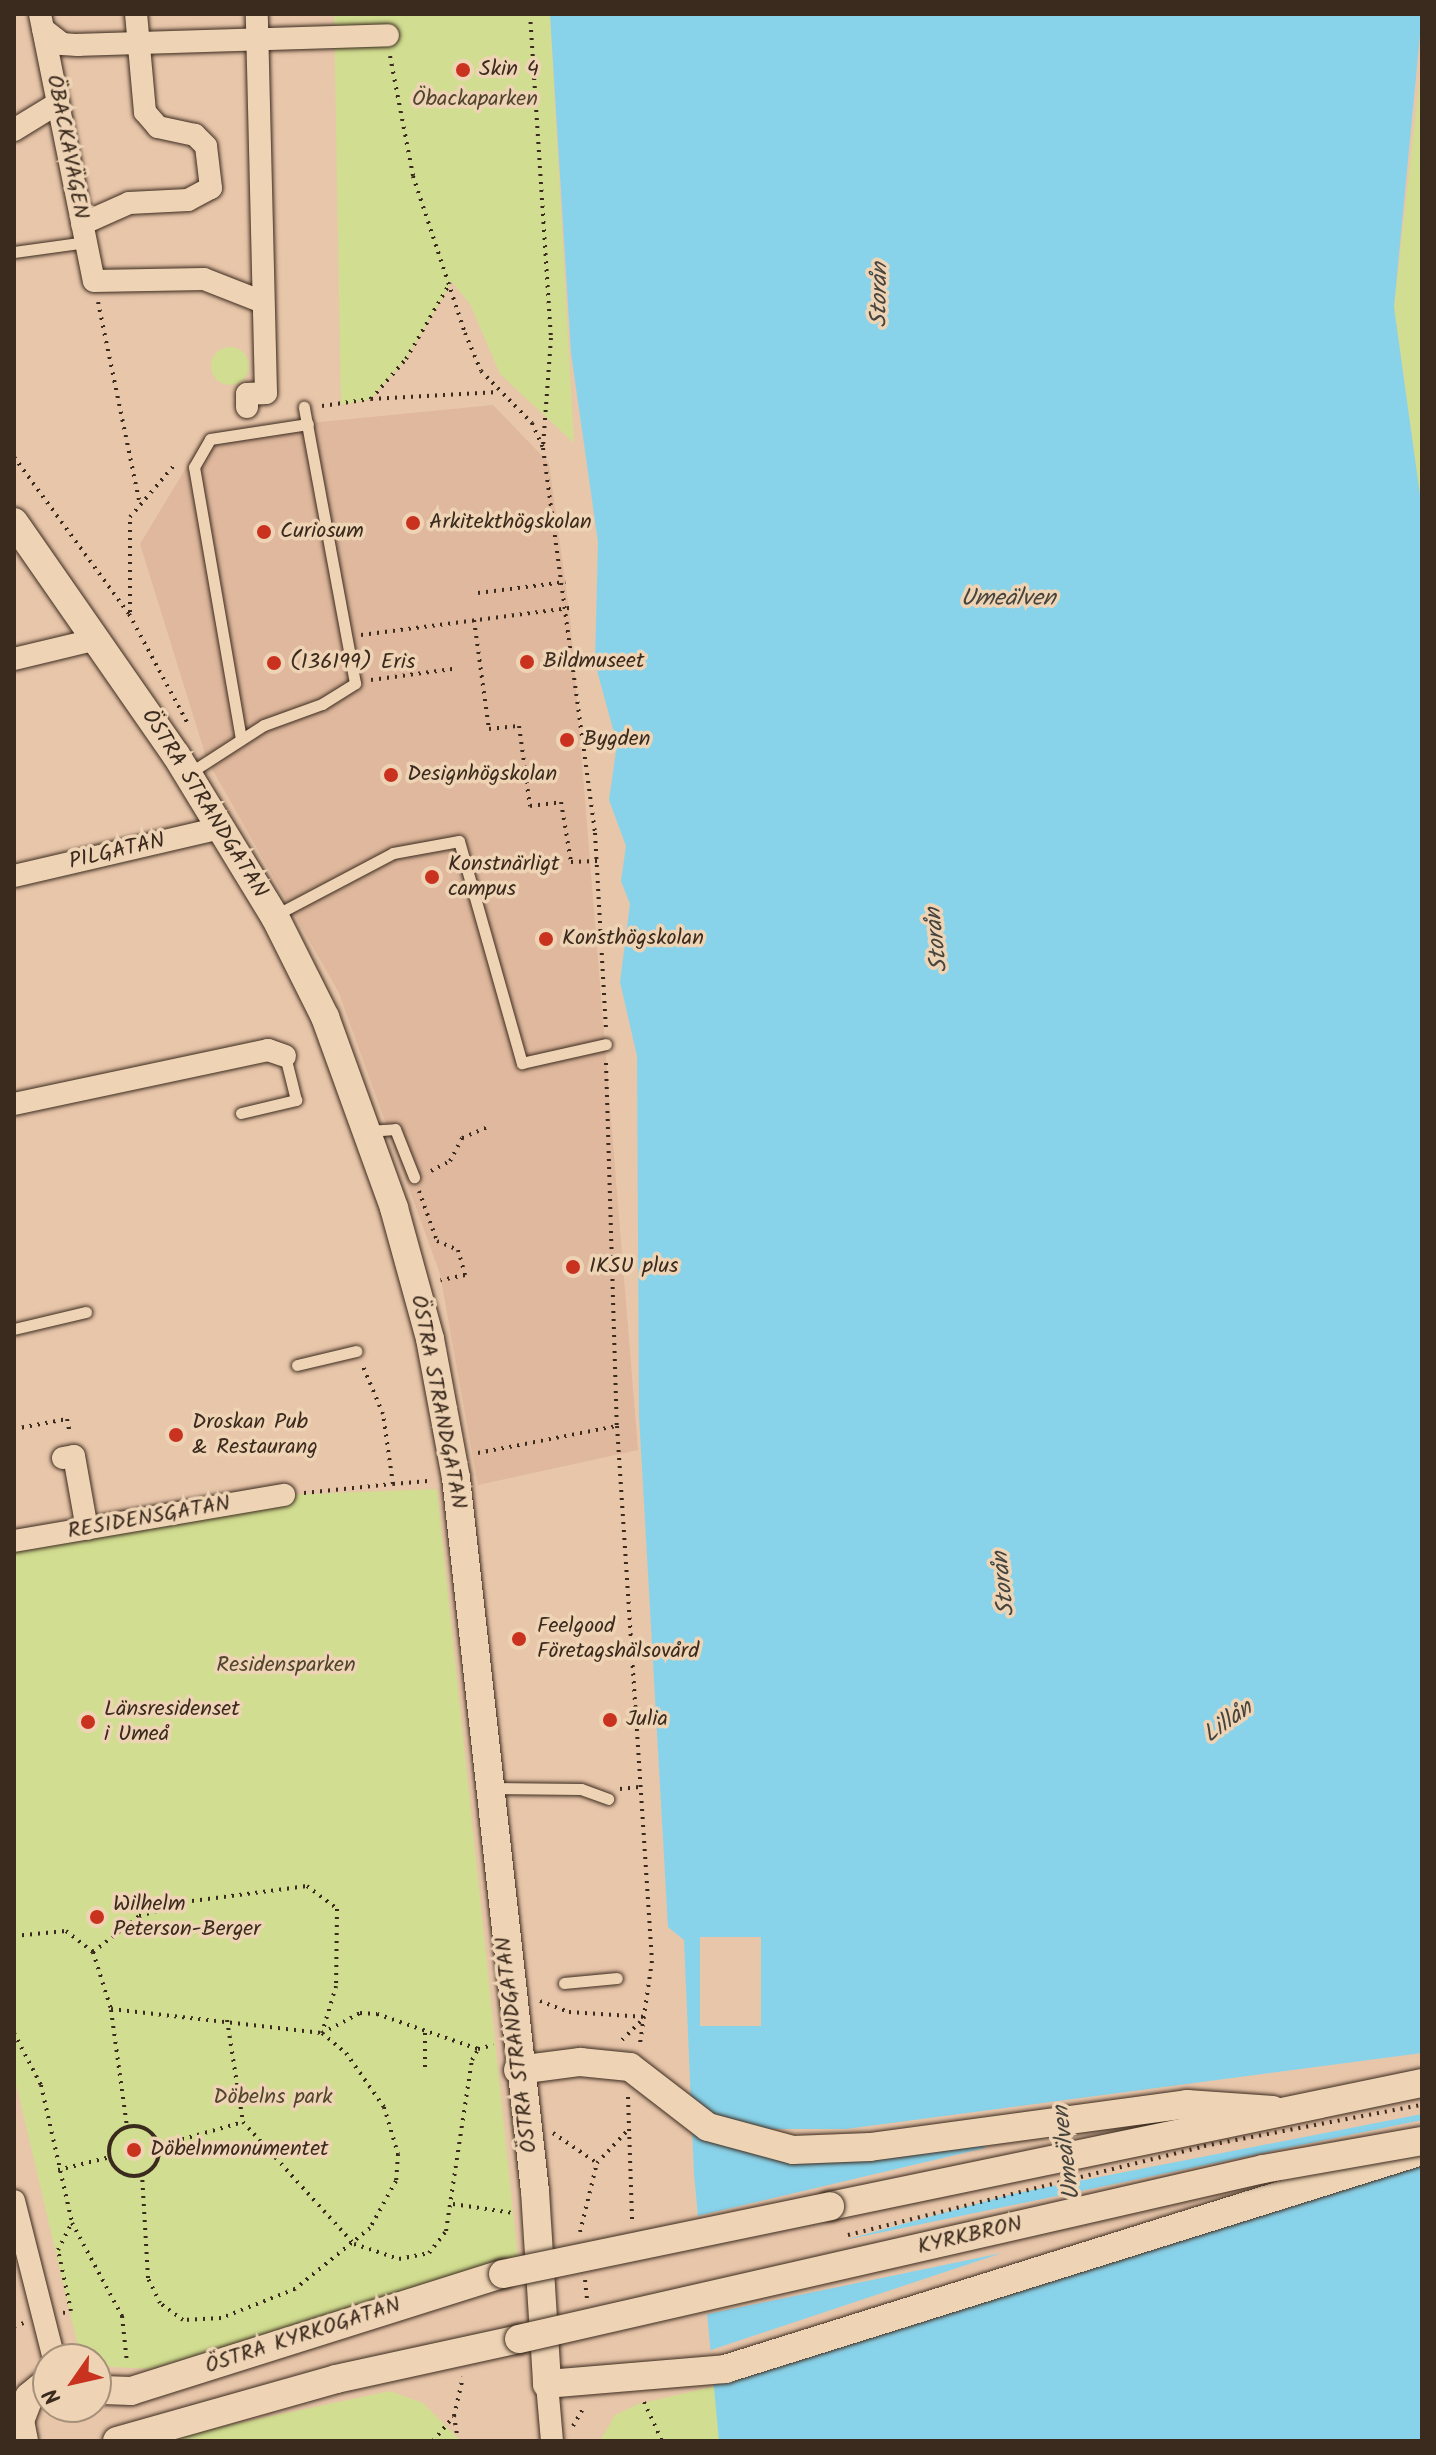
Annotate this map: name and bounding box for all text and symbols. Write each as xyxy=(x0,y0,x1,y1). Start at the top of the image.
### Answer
place label: Skin 4 xyxy=(479,57,539,83)
marker: Skin 4 xyxy=(454,61,472,79)
street label: ÖBACKAVÄGEN xyxy=(40,72,94,222)
park label: Öbackaparken xyxy=(412,87,538,113)
water label: Storån xyxy=(865,262,895,328)
place label: Arkitekthögskolan xyxy=(429,510,592,536)
marker: Arkitekthögskolan xyxy=(404,514,422,532)
place label: Curiosum xyxy=(280,519,364,545)
marker: Curiosum xyxy=(255,523,273,541)
water label: Umeälven xyxy=(960,585,1056,613)
place label: Bildmuseet xyxy=(543,649,644,675)
place label: (136199) Eris xyxy=(290,650,415,676)
marker: Bildmuseet xyxy=(518,653,536,671)
marker: (136199) Eris xyxy=(265,654,283,672)
street label: ÖSTRA STRANDGATAN xyxy=(135,705,273,903)
place label: Bygden xyxy=(583,727,650,753)
marker: Bygden xyxy=(558,731,576,749)
place label: Designhögskolan xyxy=(407,762,557,788)
marker: Designhögskolan xyxy=(382,766,400,784)
street label: PILGATAN xyxy=(66,828,168,876)
place label: Konstnärligt campus xyxy=(448,851,560,902)
marker: Konstnärligt campus xyxy=(423,868,441,886)
water label: Storån xyxy=(919,906,955,974)
place label: Konsthögskolan xyxy=(562,926,704,952)
marker: Konsthögskolan xyxy=(537,930,555,948)
place label: IKSU plus xyxy=(589,1254,678,1280)
marker: IKSU plus xyxy=(564,1258,582,1276)
street label: ÖSTRA STRANDGATAN xyxy=(404,1293,472,1511)
place label: Droskan Pub & Restaurang xyxy=(192,1409,318,1460)
marker: Droskan Pub & Restaurang xyxy=(167,1426,185,1444)
street label: RESIDENSGATAN xyxy=(66,1491,232,1545)
water label: Storån xyxy=(986,1550,1022,1618)
place label: Feelgood Företagshälsovård xyxy=(537,1613,699,1664)
marker: Feelgood Företagshälsovård xyxy=(508,1628,530,1650)
park label: Residensparken xyxy=(216,1653,356,1679)
water label: Lillån xyxy=(1197,1694,1259,1750)
place label: Länsresidenset i Umeå xyxy=(104,1696,240,1748)
place label: Julia xyxy=(626,1707,668,1733)
marker: Julia xyxy=(601,1711,619,1729)
marker: Länsresidenset i Umeå xyxy=(79,1713,97,1731)
place label: Wilhelm Peterson-Berger xyxy=(113,1891,261,1942)
marker: Wilhelm Peterson-Berger xyxy=(88,1908,106,1926)
street label: ÖSTRA STRANDGATAN xyxy=(491,1935,543,2155)
park label: Döbelns park xyxy=(213,2085,333,2111)
water label: Umeälven xyxy=(1047,2104,1087,2202)
place label: Döbelnmonumentet xyxy=(150,2137,329,2163)
marker: Döbelnmonumentet xyxy=(125,2141,143,2159)
street label: KYRKBRON xyxy=(915,2211,1025,2261)
street label: ÖSTRA KYRKOGATAN xyxy=(202,2292,404,2380)
north arrow xyxy=(32,2343,112,2423)
text: N xyxy=(35,2380,72,2411)

